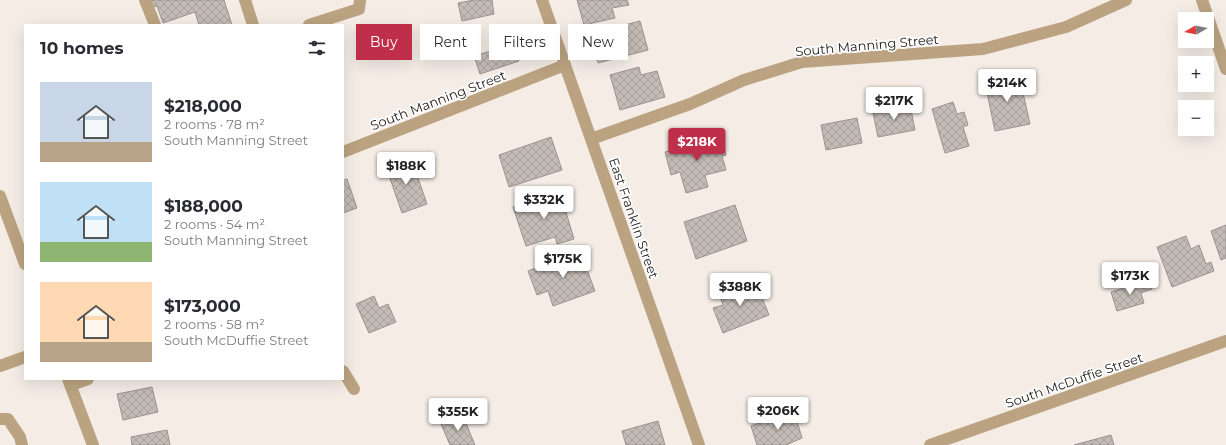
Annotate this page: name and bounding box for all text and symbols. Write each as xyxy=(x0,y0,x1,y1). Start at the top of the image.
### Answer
north arrow xyxy=(1178,12,1214,48)
map controls xyxy=(1178,12,1214,136)
chip: Buy xyxy=(356,24,412,60)
chip: Rent xyxy=(420,24,481,60)
chip: Filters xyxy=(489,24,560,60)
chip: New xyxy=(568,24,628,60)
street label: South Manning Street xyxy=(795,31,939,59)
icon: filters xyxy=(306,37,328,59)
text: 10 homes xyxy=(40,38,124,58)
button: + xyxy=(1178,56,1214,92)
street label: South Manning Street xyxy=(368,67,508,133)
pin: $214K xyxy=(979,69,1035,103)
text: $214K xyxy=(987,74,1027,90)
pin: $217K xyxy=(866,87,922,121)
text: $217K xyxy=(875,92,913,108)
text: $218,000 xyxy=(164,96,242,116)
icon: home xyxy=(72,98,120,146)
button: − xyxy=(1178,100,1214,136)
text: 2 rooms · 78 m² xyxy=(164,116,265,132)
pin: $218K xyxy=(669,128,725,162)
text: South Manning Street xyxy=(164,132,308,148)
text: $218K xyxy=(677,133,717,149)
pin: $188K xyxy=(378,152,434,186)
street label: East Franklin Street xyxy=(606,155,662,281)
text: $188K xyxy=(386,157,426,173)
pin: $332K xyxy=(516,186,572,220)
text: $332K xyxy=(524,191,564,207)
text: $188,000 xyxy=(164,196,243,216)
icon: home xyxy=(72,198,120,246)
text: 2 rooms · 54 m² xyxy=(164,216,265,232)
text: South Manning Street xyxy=(164,232,308,248)
pin: $175K xyxy=(535,245,591,279)
text: $175K xyxy=(544,250,582,266)
pin: $173K xyxy=(1102,262,1158,296)
text: $173K xyxy=(1111,267,1149,283)
pin: $388K xyxy=(712,273,768,307)
text: $388K xyxy=(719,278,761,294)
text: $173,000 xyxy=(164,296,241,316)
icon: home xyxy=(72,298,120,346)
text: 2 rooms · 58 m² xyxy=(164,316,265,332)
text: South McDuffie Street xyxy=(164,332,308,348)
street label: South McDuffie Street xyxy=(1003,349,1145,411)
pin: $206K xyxy=(750,397,806,431)
pin: $355K xyxy=(430,398,486,432)
text: $206K xyxy=(757,402,799,418)
text: $355K xyxy=(438,403,478,419)

